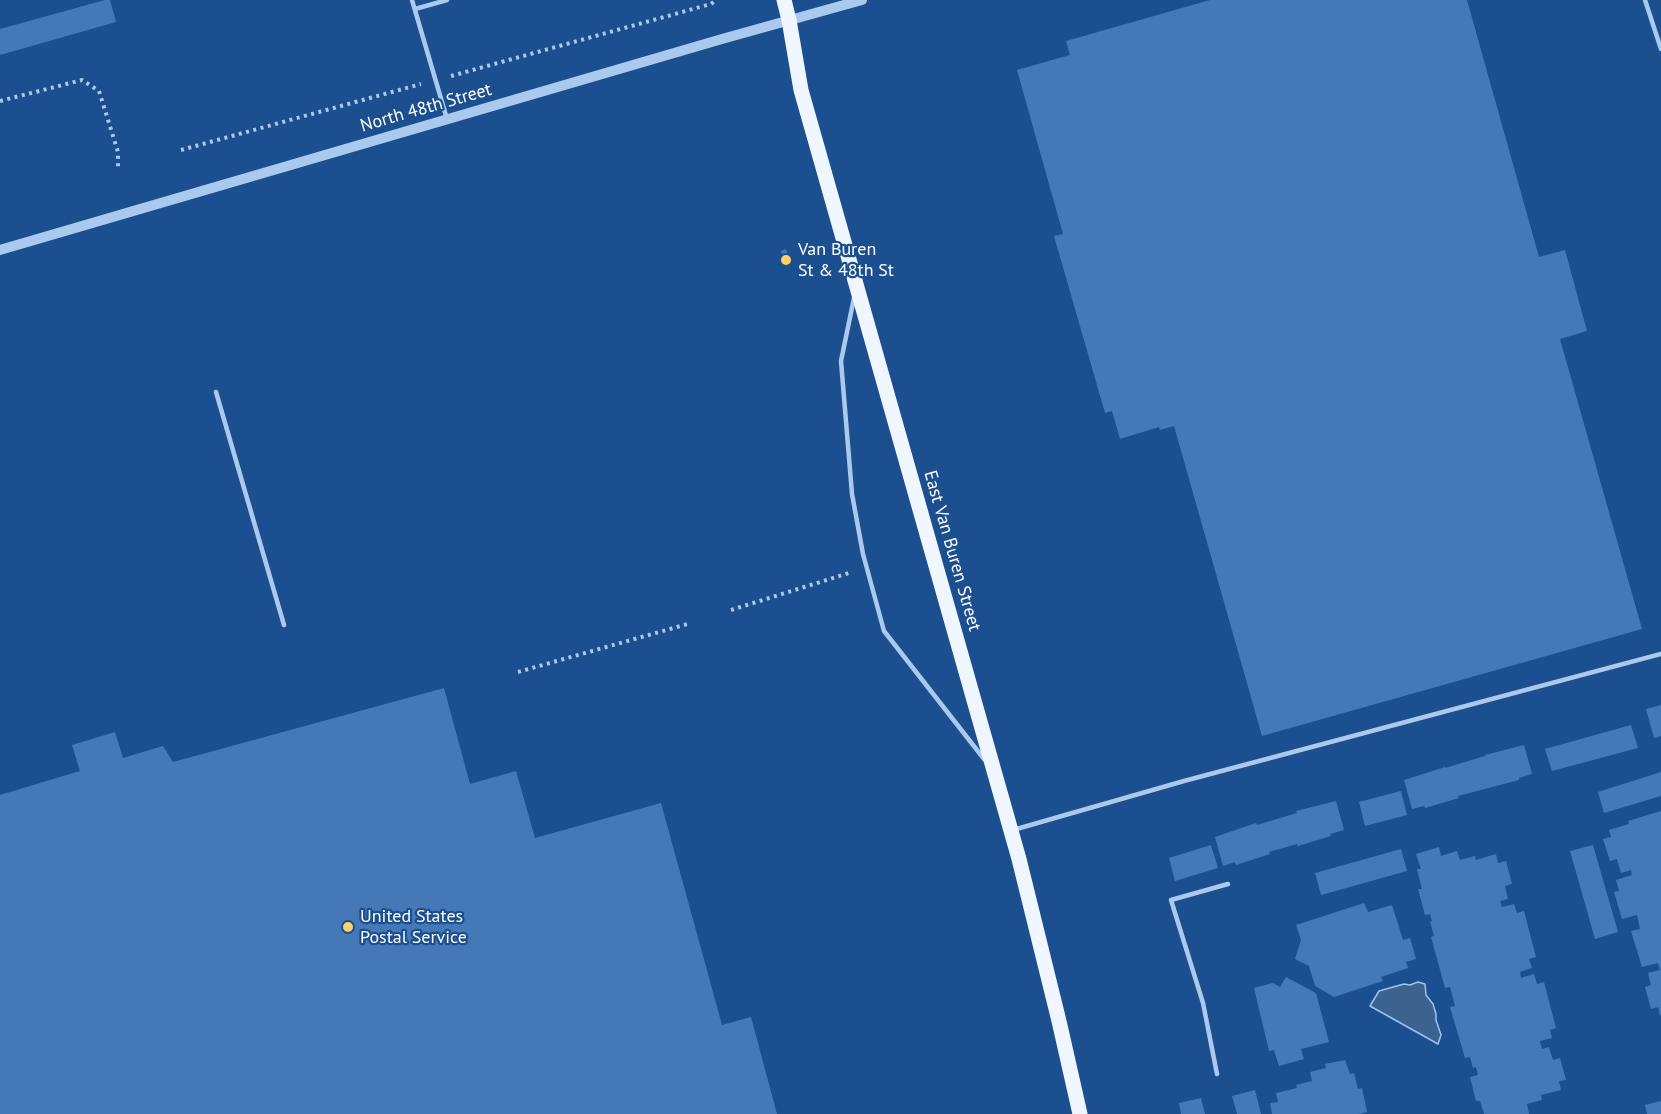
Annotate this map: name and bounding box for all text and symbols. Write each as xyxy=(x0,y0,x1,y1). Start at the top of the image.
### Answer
street label: North 48th Street xyxy=(358,79,494,137)
place label: Van Buren St & 48th St xyxy=(798,239,894,282)
marker: Van Buren St & 48th St xyxy=(779,253,793,267)
street label: East Van Buren Street xyxy=(919,468,985,634)
place label: United States Postal Service xyxy=(360,906,467,948)
marker: United States Postal Service xyxy=(341,920,355,934)

